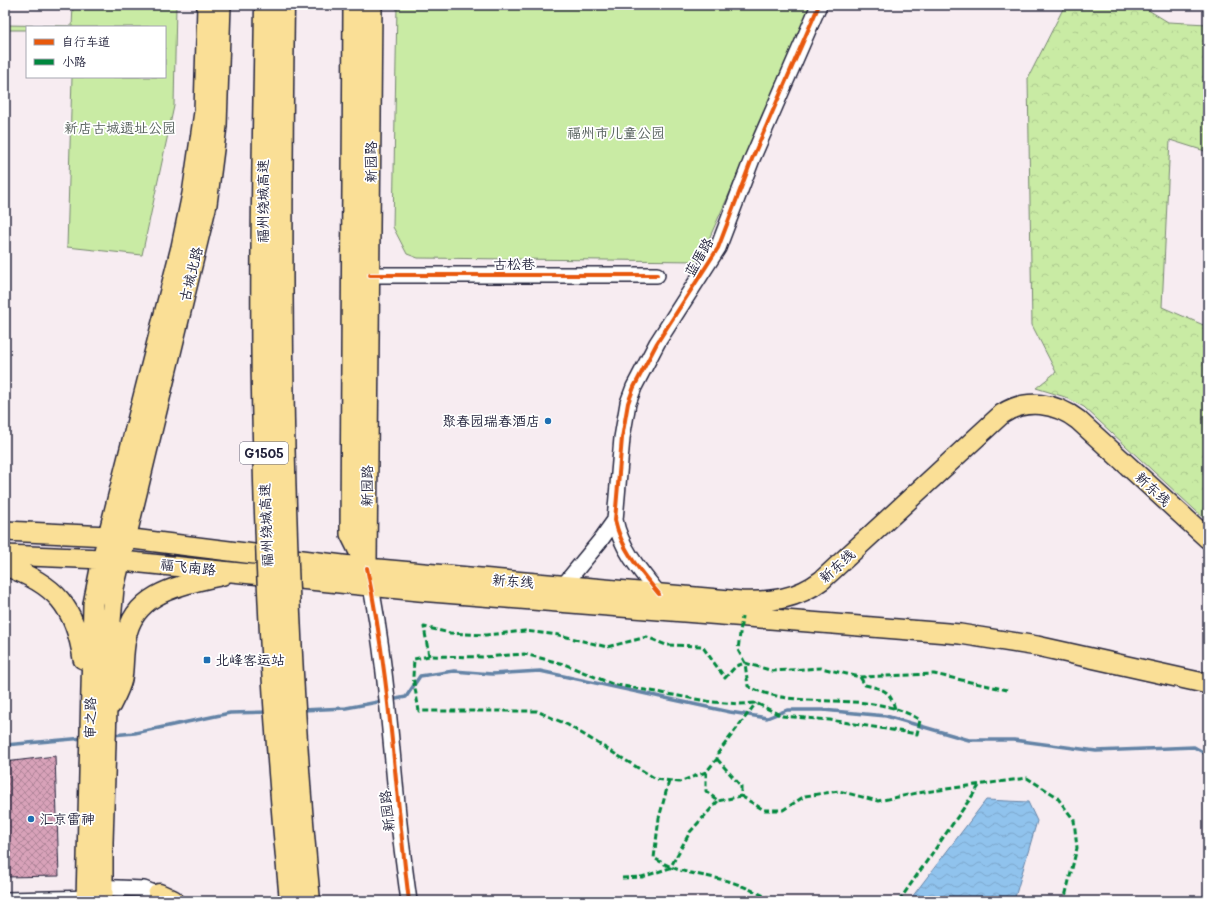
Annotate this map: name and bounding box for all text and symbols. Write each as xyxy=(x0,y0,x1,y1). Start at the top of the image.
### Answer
legend xyxy=(26,26,166,78)
text: 自行车道 xyxy=(62,33,110,49)
text: 小路 xyxy=(62,53,86,69)
park label: 新店古城遗址公园 xyxy=(64,118,176,137)
park label: 福州市儿童公园 xyxy=(567,123,665,142)
street label: 新园路 xyxy=(361,141,380,183)
street label: 福州绕城高速 xyxy=(253,159,272,243)
street label: 蓝厝路 xyxy=(680,234,717,280)
street label: 古城北路 xyxy=(175,244,207,303)
street label: 古松巷 xyxy=(493,254,536,273)
place label: 聚春园瑞春酒店 xyxy=(442,411,540,430)
marker: 聚春园瑞春酒店 xyxy=(543,416,553,426)
road number: G1505 xyxy=(240,442,288,464)
street label: 新园路 xyxy=(357,465,376,507)
street label: 新东线 xyxy=(1132,467,1175,510)
street label: 福州绕城高速 xyxy=(255,483,276,567)
street label: 新东线 xyxy=(815,545,859,587)
street label: 福飞南路 xyxy=(159,554,217,579)
street label: 新东线 xyxy=(491,569,535,592)
place label: 北峰客运站 xyxy=(215,650,285,669)
marker: 北峰客运站 xyxy=(202,655,212,665)
street label: 审之路 xyxy=(80,697,99,739)
street label: 新园路 xyxy=(375,789,398,833)
place label: 汇京雷神 xyxy=(39,809,95,828)
marker: 汇京雷神 xyxy=(26,814,36,824)

